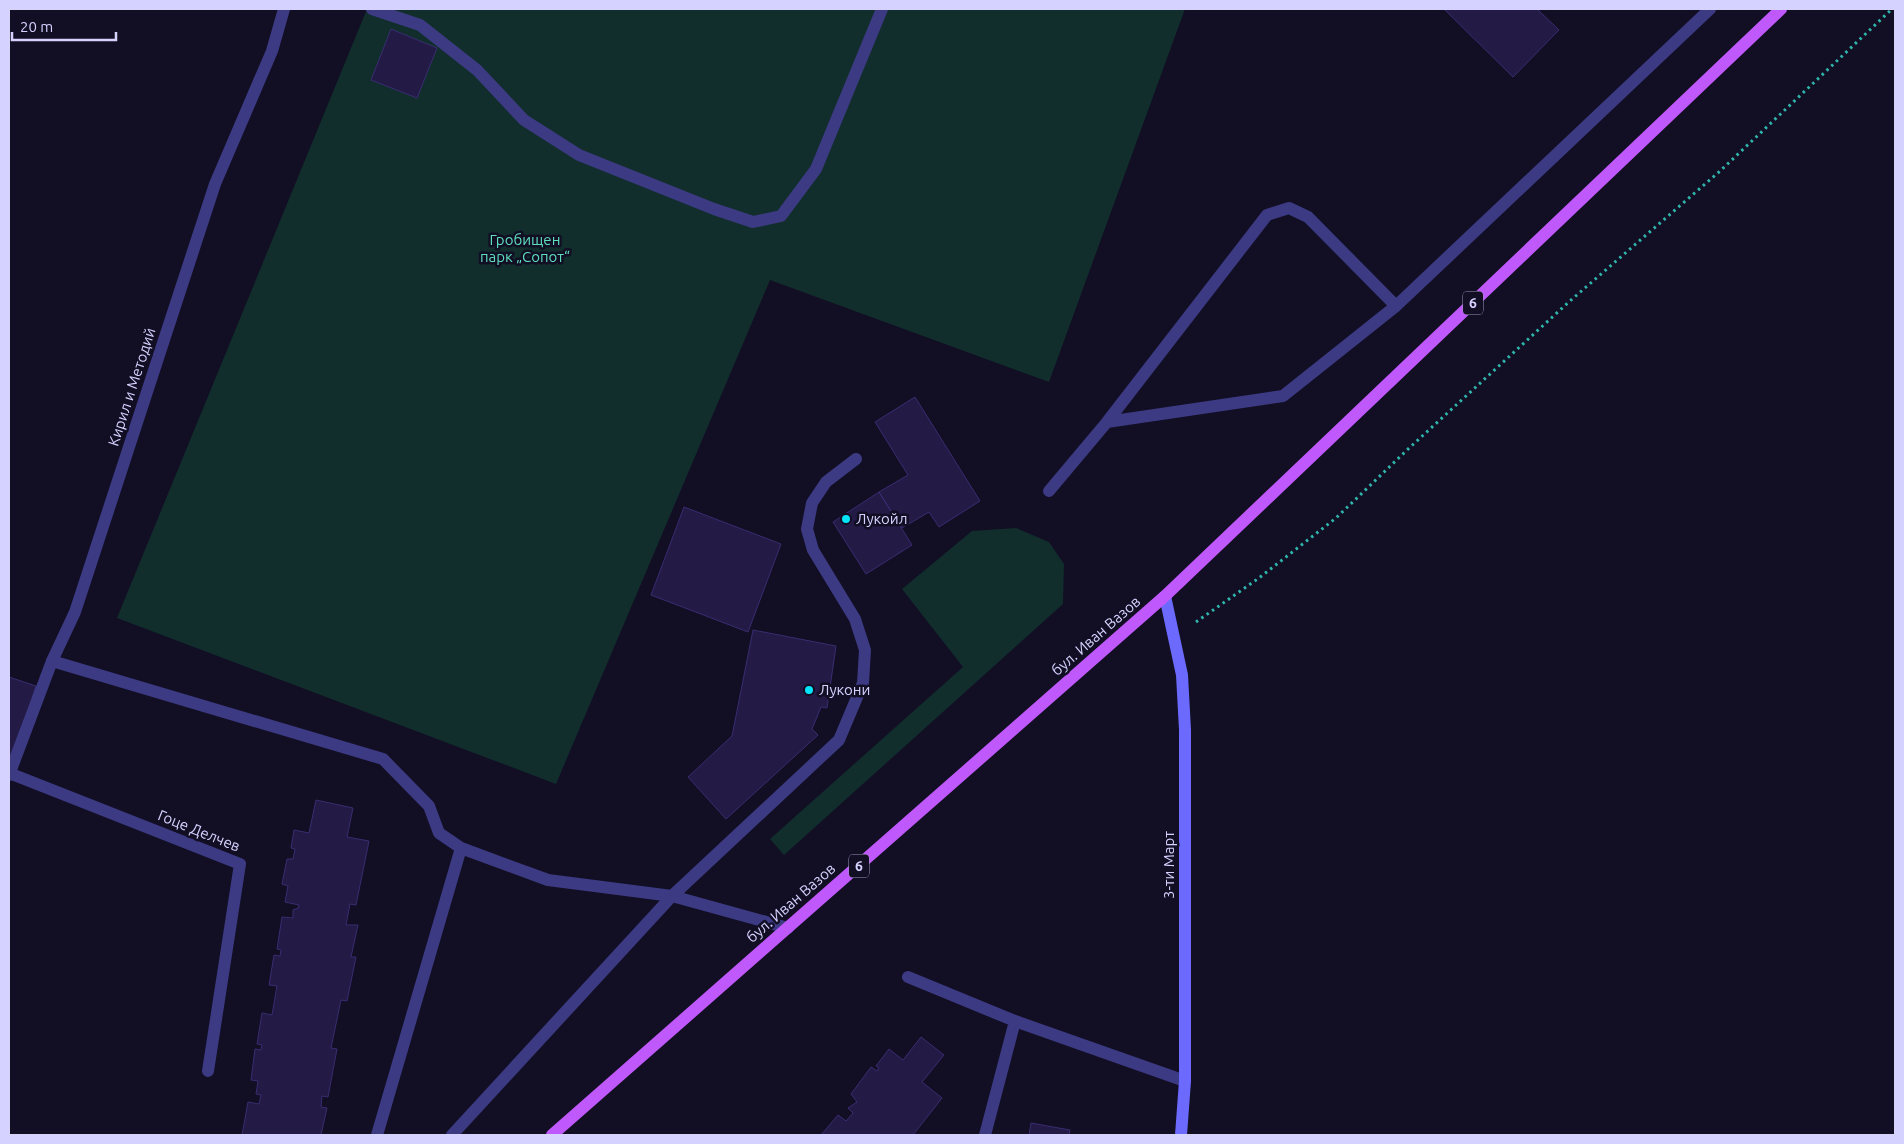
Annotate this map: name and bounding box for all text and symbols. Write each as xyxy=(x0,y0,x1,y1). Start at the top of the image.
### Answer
scale bar xyxy=(12,10,116,42)
text: 20 m xyxy=(20,18,53,35)
park label: Гробищен парк „Сопот“ xyxy=(480,231,570,265)
road number: 6 xyxy=(1463,292,1483,314)
street label: Кирил и Методий xyxy=(104,325,159,448)
place label: Лукойл xyxy=(856,510,907,527)
marker: Лукойл xyxy=(840,513,852,525)
street label: бул. Иван Вазов xyxy=(1048,592,1144,679)
place label: Лукони xyxy=(819,681,870,698)
marker: Лукони xyxy=(803,684,815,696)
street label: Гоце Делчев xyxy=(156,806,243,855)
street label: 3-ти Март xyxy=(1160,831,1177,899)
road number: 6 xyxy=(849,854,869,878)
street label: бул. Иван Вазов xyxy=(743,859,839,946)

